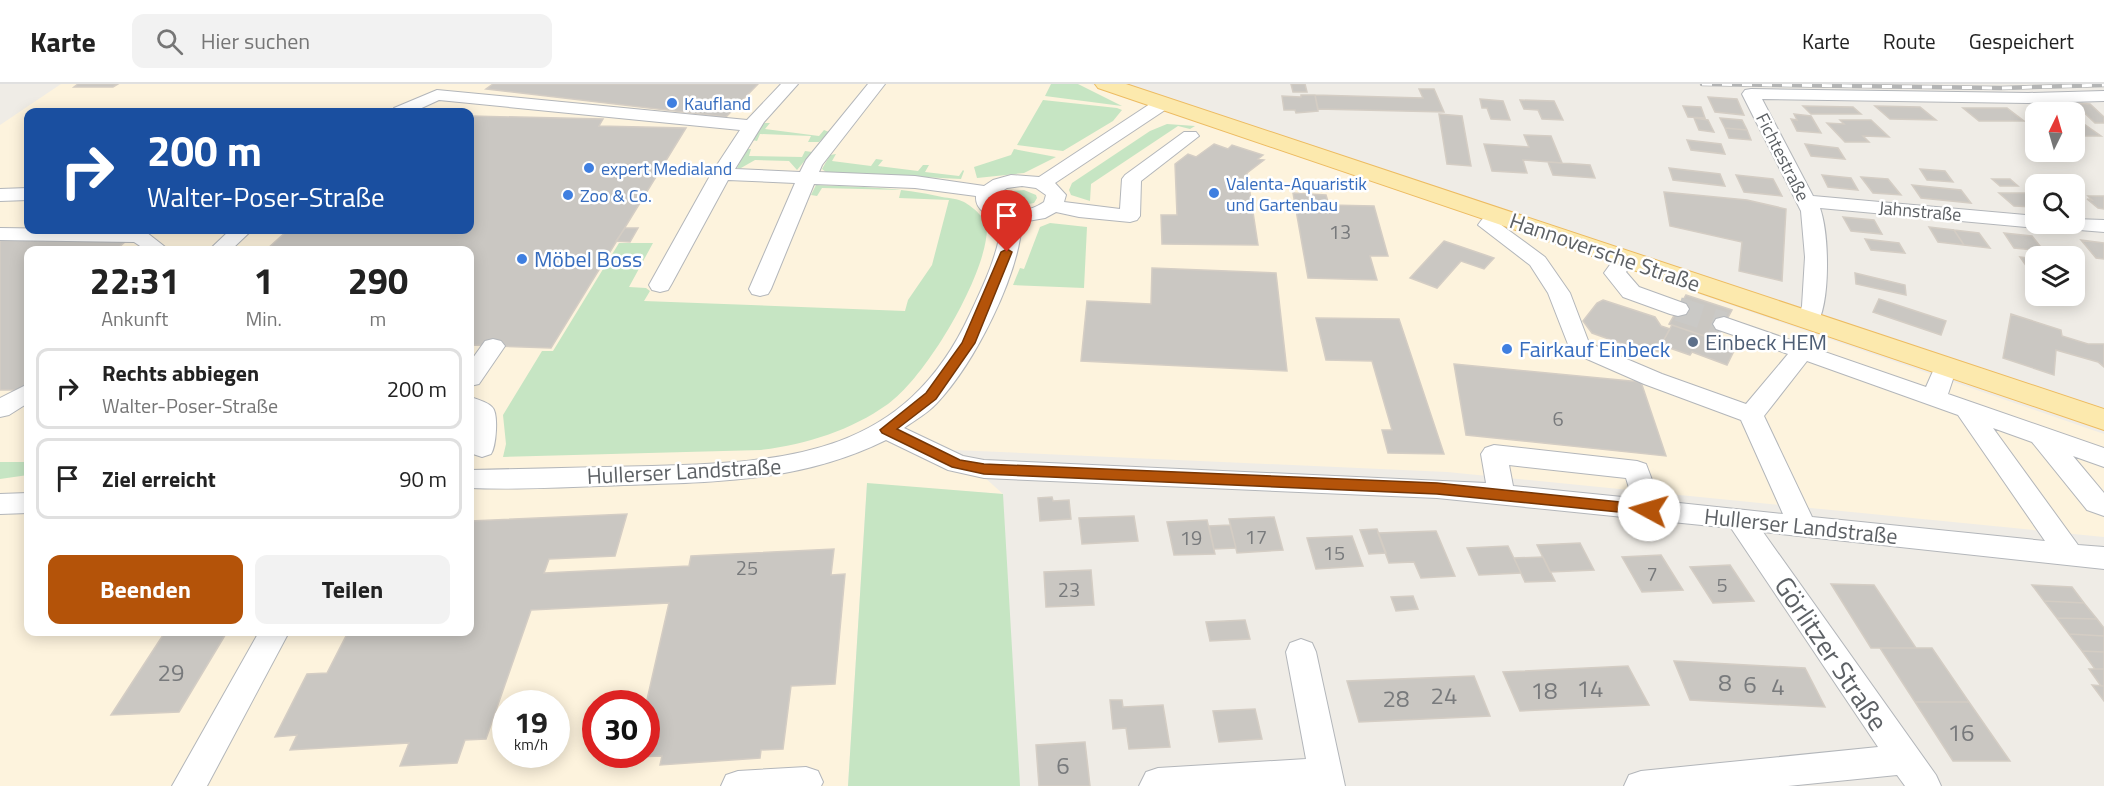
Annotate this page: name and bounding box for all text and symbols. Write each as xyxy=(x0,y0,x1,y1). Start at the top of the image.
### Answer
search box xyxy=(132,14,552,68)
text: Karte xyxy=(30,20,96,63)
text: Hier suchen xyxy=(201,24,310,58)
icon: search xyxy=(153,25,186,58)
text: Karte xyxy=(1802,25,1850,57)
text: Route xyxy=(1883,25,1936,57)
text: Gespeichert xyxy=(1969,25,2074,57)
place label: Kaufland xyxy=(684,90,751,117)
marker: Kaufland xyxy=(665,96,679,110)
north arrow xyxy=(2025,102,2085,162)
map controls xyxy=(2025,102,2085,306)
street label: Fichtestraße xyxy=(1749,108,1817,206)
text: 200 m xyxy=(147,118,262,182)
icon: right xyxy=(48,132,126,210)
place label: expert Medialand xyxy=(601,155,732,182)
marker: expert Medialand xyxy=(582,161,596,175)
place label: Valenta-Aquaristik und Gartenbau xyxy=(1226,170,1367,218)
button: search xyxy=(2025,174,2085,234)
text: Walter-Poser-Straße xyxy=(147,176,385,217)
place label: Zoo & Co. xyxy=(580,182,652,209)
marker: Valenta-Aquaristik und Gartenbau xyxy=(1207,186,1221,200)
marker: Zoo & Co. xyxy=(561,188,575,202)
pin xyxy=(981,190,1032,252)
street label: Jahnstraße xyxy=(1878,194,1962,228)
icon: arrive xyxy=(990,199,1023,232)
street label: Hannoversche Straße xyxy=(1505,203,1705,301)
house number: 13 xyxy=(1329,216,1351,247)
place label: Möbel Boss xyxy=(534,242,642,276)
button: layers xyxy=(2025,246,2085,306)
marker: Möbel Boss xyxy=(515,252,529,266)
text: 22:31 xyxy=(90,253,180,308)
text: 1 xyxy=(254,253,274,308)
text: 290 xyxy=(348,253,408,308)
text: Ankunft xyxy=(101,303,168,334)
text: Min. xyxy=(246,303,282,334)
text: m xyxy=(370,303,386,334)
place label: Einbeck HEM xyxy=(1705,325,1827,359)
place label: Fairkauf Einbeck xyxy=(1519,332,1671,366)
marker: Einbeck HEM xyxy=(1686,335,1700,349)
marker: Fairkauf Einbeck xyxy=(1500,342,1514,356)
text: Rechts abbiegen xyxy=(102,356,259,390)
icon: right xyxy=(51,372,84,405)
text: 200 m xyxy=(387,372,447,406)
text: Walter-Poser-Straße xyxy=(102,390,278,421)
house number: 6 xyxy=(1552,403,1564,434)
street label: Hullerser Landstraße xyxy=(586,449,782,493)
icon: arrive xyxy=(51,462,84,495)
text: Ziel erreicht xyxy=(102,462,216,496)
text: 90 m xyxy=(399,462,447,496)
position arrow xyxy=(1617,478,1681,542)
street label: Hullerser Landstraße xyxy=(1702,499,1900,553)
house number: 17 xyxy=(1245,521,1267,552)
house number: 19 xyxy=(1180,522,1202,553)
house number: 15 xyxy=(1323,537,1345,568)
house number: 25 xyxy=(736,552,758,583)
button: Beenden xyxy=(48,555,243,624)
button: Teilen xyxy=(255,555,450,624)
house number: 7 xyxy=(1646,558,1658,589)
street label: Görlitzer Straße xyxy=(1765,567,1899,739)
house number: 5 xyxy=(1716,569,1728,600)
house number: 23 xyxy=(1058,574,1080,605)
house number: 29 xyxy=(158,654,184,690)
house number: 8 xyxy=(1718,664,1732,700)
house number: 6 xyxy=(1743,666,1757,702)
house number: 4 xyxy=(1771,668,1785,704)
house number: 14 xyxy=(1577,670,1603,706)
house number: 18 xyxy=(1531,672,1557,708)
house number: 24 xyxy=(1431,677,1457,713)
house number: 28 xyxy=(1383,680,1409,716)
speed limit sign: 30 xyxy=(582,690,660,768)
text: 19 xyxy=(514,699,548,745)
house number: 16 xyxy=(1948,714,1974,750)
text: km/h xyxy=(514,733,548,756)
house number: 6 xyxy=(1056,747,1070,783)

